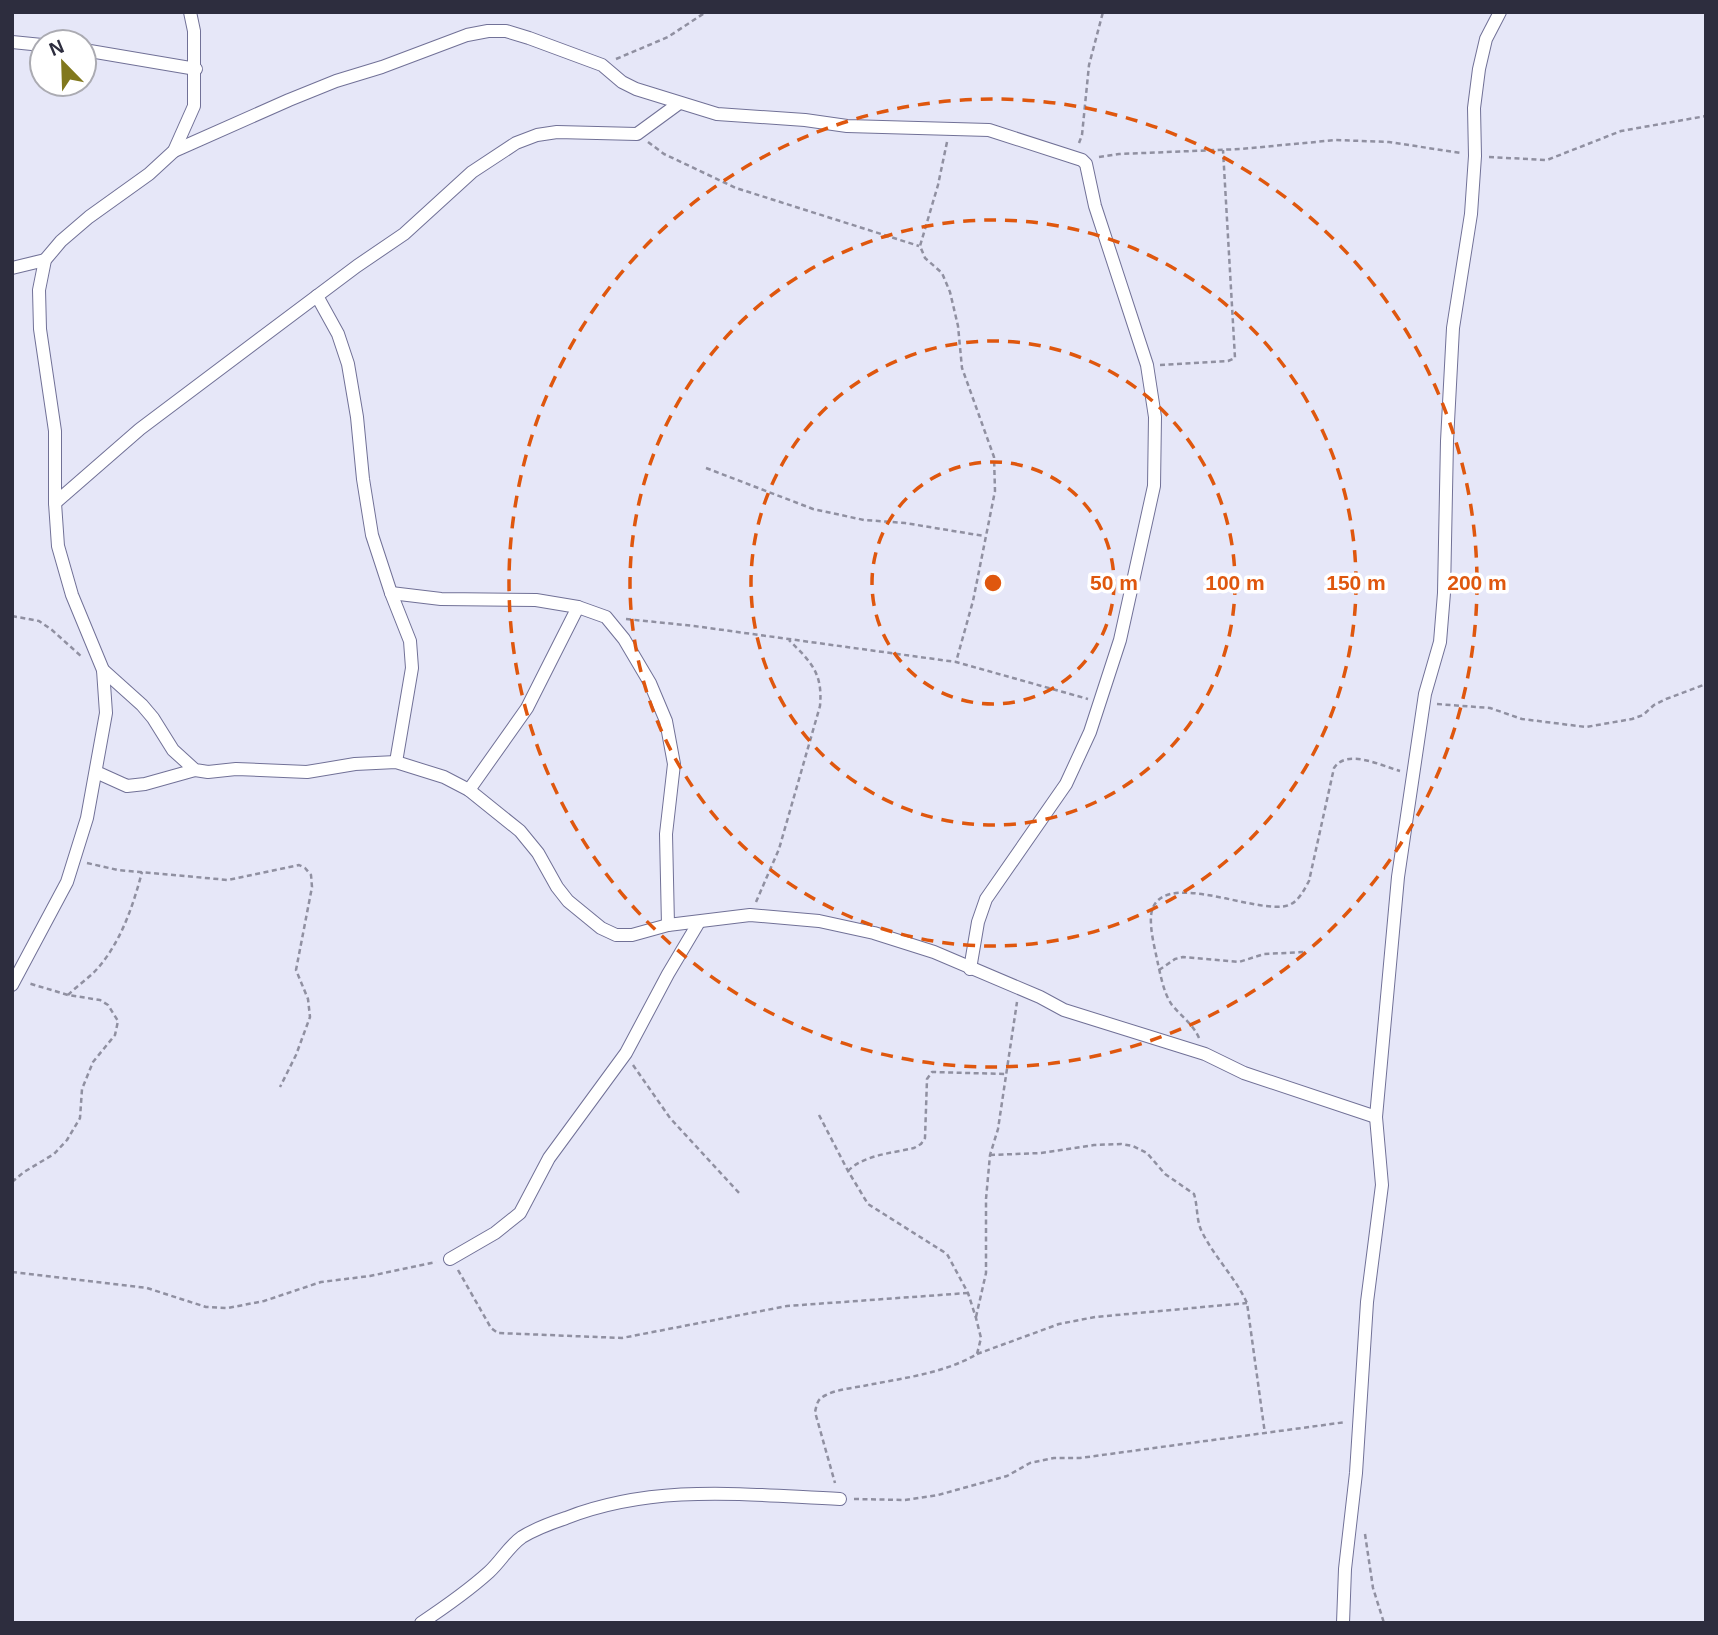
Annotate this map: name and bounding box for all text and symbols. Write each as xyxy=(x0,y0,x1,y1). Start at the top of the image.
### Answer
north arrow xyxy=(28,28,98,98)
text: N xyxy=(46,35,67,60)
centre of rings xyxy=(981,571,1005,595)
text: 50 m xyxy=(1090,571,1138,594)
text: 100 m xyxy=(1205,571,1265,594)
text: 150 m xyxy=(1326,571,1386,594)
text: 200 m xyxy=(1447,571,1507,594)

